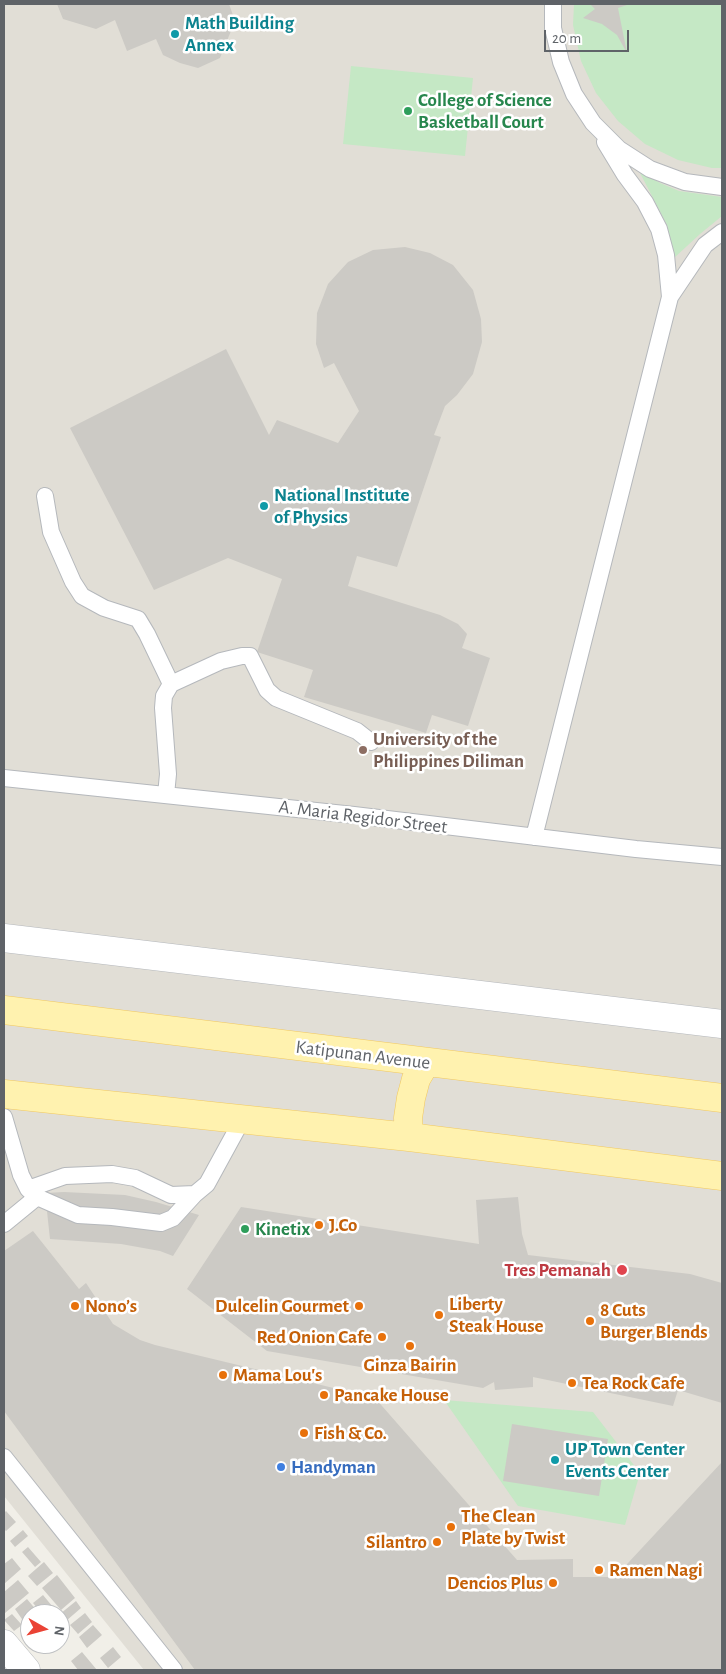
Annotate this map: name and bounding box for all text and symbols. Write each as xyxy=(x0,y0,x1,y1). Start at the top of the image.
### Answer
place label: Math Building Annex xyxy=(185,12,294,56)
scale bar xyxy=(546,20,631,52)
marker: Math Building Annex xyxy=(169,28,181,40)
text: 20 m xyxy=(552,31,581,46)
place label: College of Science Basketball Court xyxy=(418,89,552,133)
marker: College of Science Basketball Court xyxy=(402,105,414,117)
place label: National Institute of Physics xyxy=(274,484,410,528)
marker: National Institute of Physics xyxy=(258,500,270,512)
place label: University of the Philippines Diliman xyxy=(373,728,524,772)
marker: University of the Philippines Diliman xyxy=(357,744,369,756)
street label: A. Maria Regidor Street xyxy=(277,795,449,839)
street label: Katipunan Avenue xyxy=(294,1035,432,1075)
place label: J.Co xyxy=(329,1214,357,1236)
place label: Kinetix xyxy=(255,1218,310,1240)
marker: J.Co xyxy=(313,1219,325,1231)
marker: Kinetix xyxy=(239,1223,251,1235)
place label: Tres Pemanah xyxy=(504,1259,611,1281)
marker: Tres Pemanah xyxy=(615,1263,629,1277)
place label: Liberty Steak House xyxy=(449,1293,544,1337)
place label: Nono’s xyxy=(85,1295,137,1317)
place label: Dulcelin Gourmet xyxy=(215,1295,349,1317)
place label: 8 Cuts Burger Blends xyxy=(600,1299,708,1343)
marker: Nono’s xyxy=(69,1300,81,1312)
marker: Dulcelin Gourmet xyxy=(353,1300,365,1312)
marker: Liberty Steak House xyxy=(433,1309,445,1321)
marker: 8 Cuts Burger Blends xyxy=(584,1315,596,1327)
place label: Red Onion Cafe xyxy=(256,1326,372,1348)
marker: Red Onion Cafe xyxy=(376,1331,388,1343)
marker: Ginza Bairin xyxy=(404,1340,416,1352)
place label: Ginza Bairin xyxy=(363,1354,457,1376)
place label: Mama Lou's xyxy=(233,1364,322,1386)
marker: Mama Lou's xyxy=(217,1369,229,1381)
place label: Tea Rock Cafe xyxy=(582,1372,685,1394)
marker: Tea Rock Cafe xyxy=(566,1377,578,1389)
place label: Pancake House xyxy=(334,1384,449,1406)
marker: Pancake House xyxy=(318,1389,330,1401)
place label: Fish & Co. xyxy=(314,1422,387,1444)
marker: Fish & Co. xyxy=(298,1427,310,1439)
place label: UP Town Center Events Center xyxy=(565,1438,685,1482)
marker: UP Town Center Events Center xyxy=(549,1454,561,1466)
place label: Handyman xyxy=(291,1456,376,1478)
marker: Handyman xyxy=(275,1461,287,1473)
place label: The Clean Plate by Twist xyxy=(461,1505,565,1549)
marker: The Clean Plate by Twist xyxy=(445,1521,457,1533)
place label: Silantro xyxy=(366,1531,427,1553)
marker: Silantro xyxy=(431,1536,443,1548)
place label: Ramen Nagi xyxy=(609,1559,703,1581)
marker: Ramen Nagi xyxy=(593,1564,605,1576)
place label: Dencios Plus xyxy=(447,1572,543,1594)
marker: Dencios Plus xyxy=(547,1577,559,1589)
north arrow xyxy=(20,1604,70,1654)
text: N xyxy=(51,1625,66,1636)

